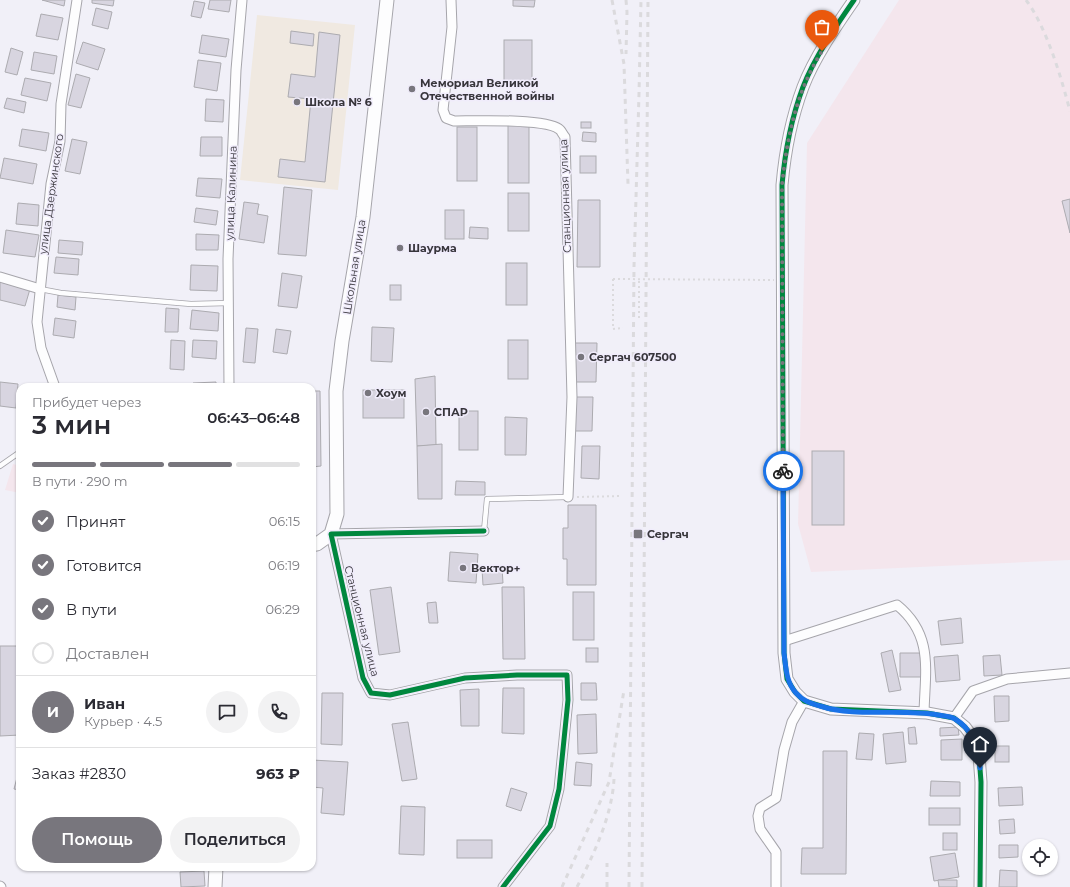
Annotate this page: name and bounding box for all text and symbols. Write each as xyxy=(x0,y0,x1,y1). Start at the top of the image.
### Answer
pin xyxy=(805,10,839,51)
icon: bag xyxy=(811,16,833,38)
place label: Мемориал Великой Отечественной войны xyxy=(420,76,555,103)
marker: Мемориал Великой Отечественной войны xyxy=(407,84,417,94)
place label: Школа № 6 xyxy=(305,95,372,109)
marker: Школа № 6 xyxy=(292,97,302,107)
street label: улица Дзержинского xyxy=(35,133,66,256)
street label: Станционная улица xyxy=(556,139,574,253)
street label: улица Калинина xyxy=(222,146,240,241)
street label: Школьная улица xyxy=(340,218,368,316)
place label: Шаурма xyxy=(408,241,457,255)
marker: Шаурма xyxy=(395,243,405,253)
place label: Сергач 607500 xyxy=(589,350,677,364)
marker: Сергач 607500 xyxy=(576,352,586,362)
place label: Хоум xyxy=(376,386,406,400)
marker: Хоум xyxy=(363,388,373,398)
text: Прибудет через xyxy=(32,394,141,410)
place label: СПАР xyxy=(434,405,468,419)
marker: СПАР xyxy=(421,407,431,417)
text: 06:43–06:48 xyxy=(207,408,300,427)
text: 3 мин xyxy=(32,409,111,441)
courier xyxy=(763,451,803,491)
icon: bike xyxy=(772,460,794,482)
text: В пути · 290 m xyxy=(32,473,127,489)
icon: check xyxy=(32,510,54,532)
text: Принят xyxy=(66,512,125,531)
text: 06:15 xyxy=(269,513,300,529)
place label: Сергач xyxy=(647,527,689,541)
marker: Сергач xyxy=(632,528,644,540)
icon: check xyxy=(32,554,54,576)
text: Готовится xyxy=(66,556,142,575)
text: 06:19 xyxy=(268,557,300,573)
place label: Вектор+ xyxy=(471,561,520,575)
marker: Вектор+ xyxy=(458,563,468,573)
street label: Станционная улица xyxy=(341,564,383,678)
icon: check xyxy=(32,598,54,620)
text: В пути xyxy=(66,600,117,619)
text: 06:29 xyxy=(265,601,300,617)
text: Доставлен xyxy=(66,644,149,663)
button: chat xyxy=(206,691,248,733)
button: phone xyxy=(258,691,300,733)
text: Иван xyxy=(84,694,125,713)
text: И xyxy=(47,702,59,721)
text: Курьер · 4.5 xyxy=(84,713,162,729)
pin xyxy=(963,727,997,768)
icon: home xyxy=(969,733,991,755)
text: Заказ #2830 xyxy=(32,764,126,783)
text: 963 ₽ xyxy=(256,764,300,783)
button: Помощь xyxy=(32,817,162,863)
button: Поделиться xyxy=(170,817,300,863)
map controls xyxy=(1022,839,1058,875)
button: locate xyxy=(1022,839,1058,875)

